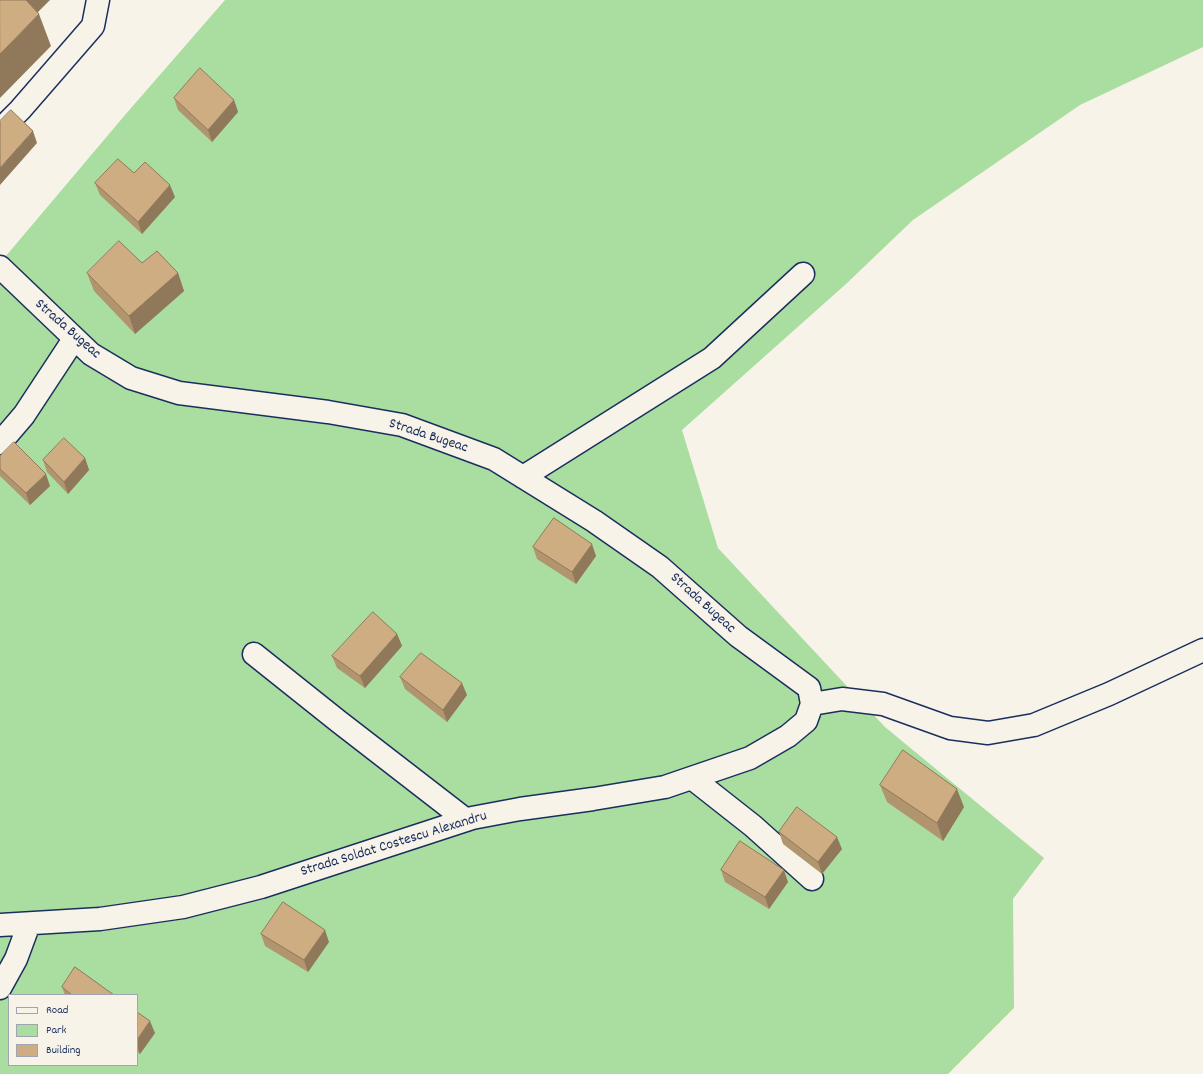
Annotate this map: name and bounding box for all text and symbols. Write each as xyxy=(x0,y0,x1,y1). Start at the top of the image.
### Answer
street label: Strada Bugeac xyxy=(30,296,104,364)
street label: Strada Bugeac xyxy=(386,416,470,458)
street label: Strada Bugeac xyxy=(665,570,739,638)
street label: Strada Soldat Costescu Alexandru xyxy=(299,808,489,882)
legend xyxy=(8,994,138,1066)
text: Road xyxy=(46,1002,68,1019)
text: Park xyxy=(46,1022,66,1039)
text: Building xyxy=(46,1042,81,1059)

